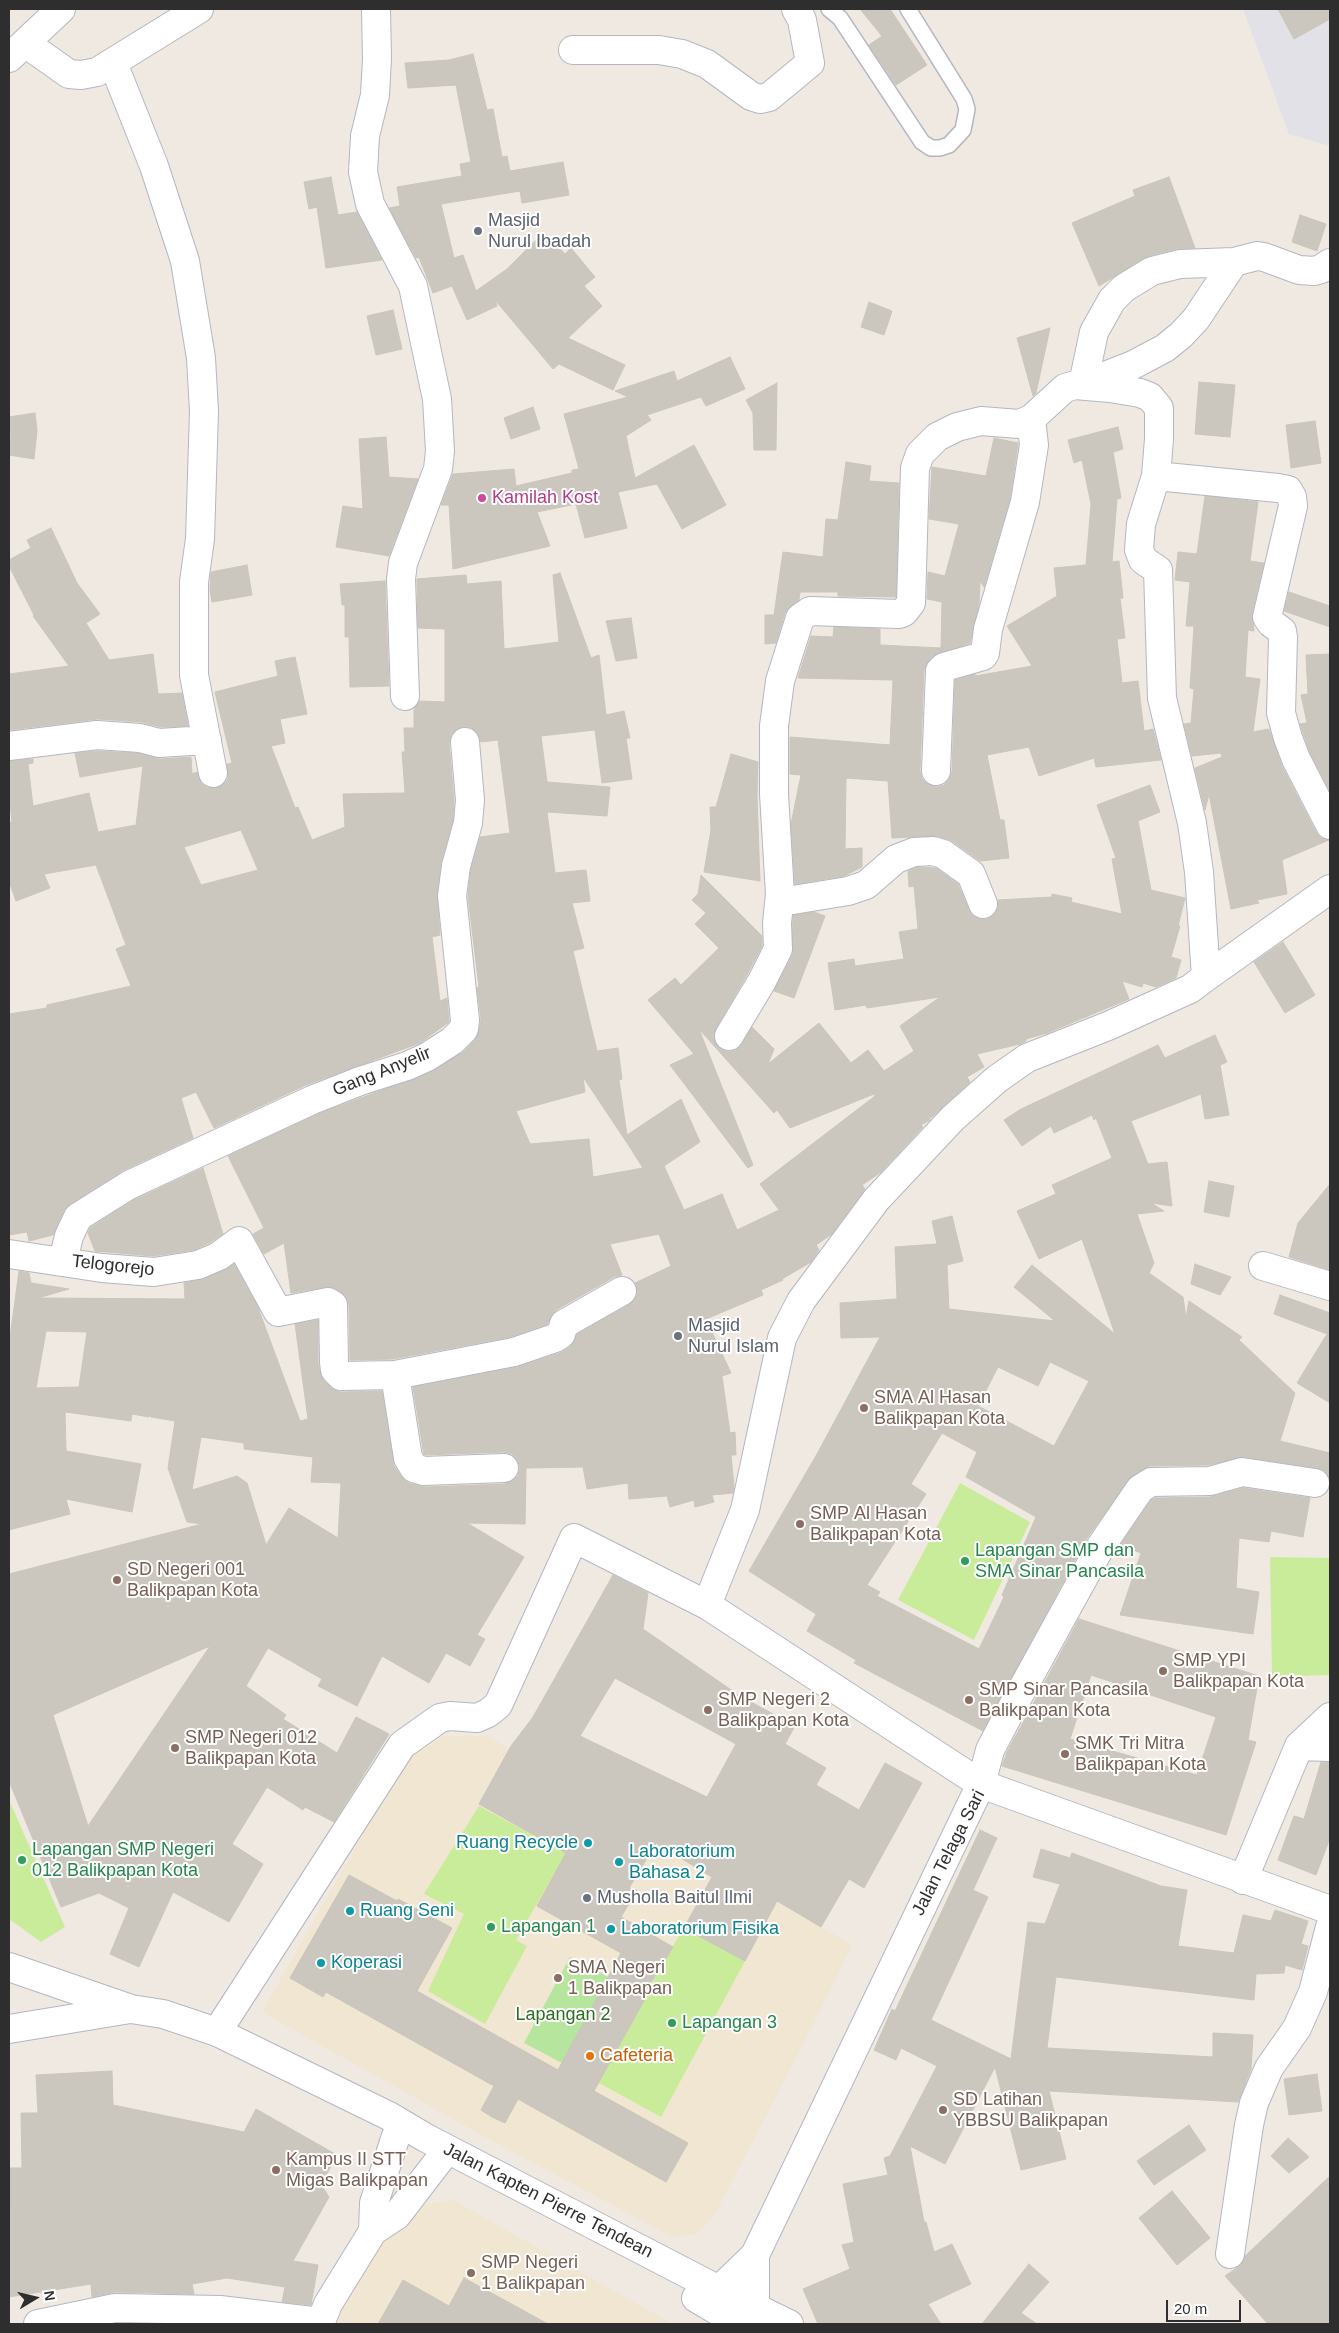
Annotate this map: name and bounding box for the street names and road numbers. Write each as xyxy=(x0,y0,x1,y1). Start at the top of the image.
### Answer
street label: Gang Anyelir xyxy=(330,1042,434,1102)
street label: Telogorejo xyxy=(71,1251,155,1281)
street label: Jalan Telaga Sari xyxy=(908,1787,990,1919)
street label: Jalan Kapten Pierre Tendean xyxy=(440,2139,656,2263)

